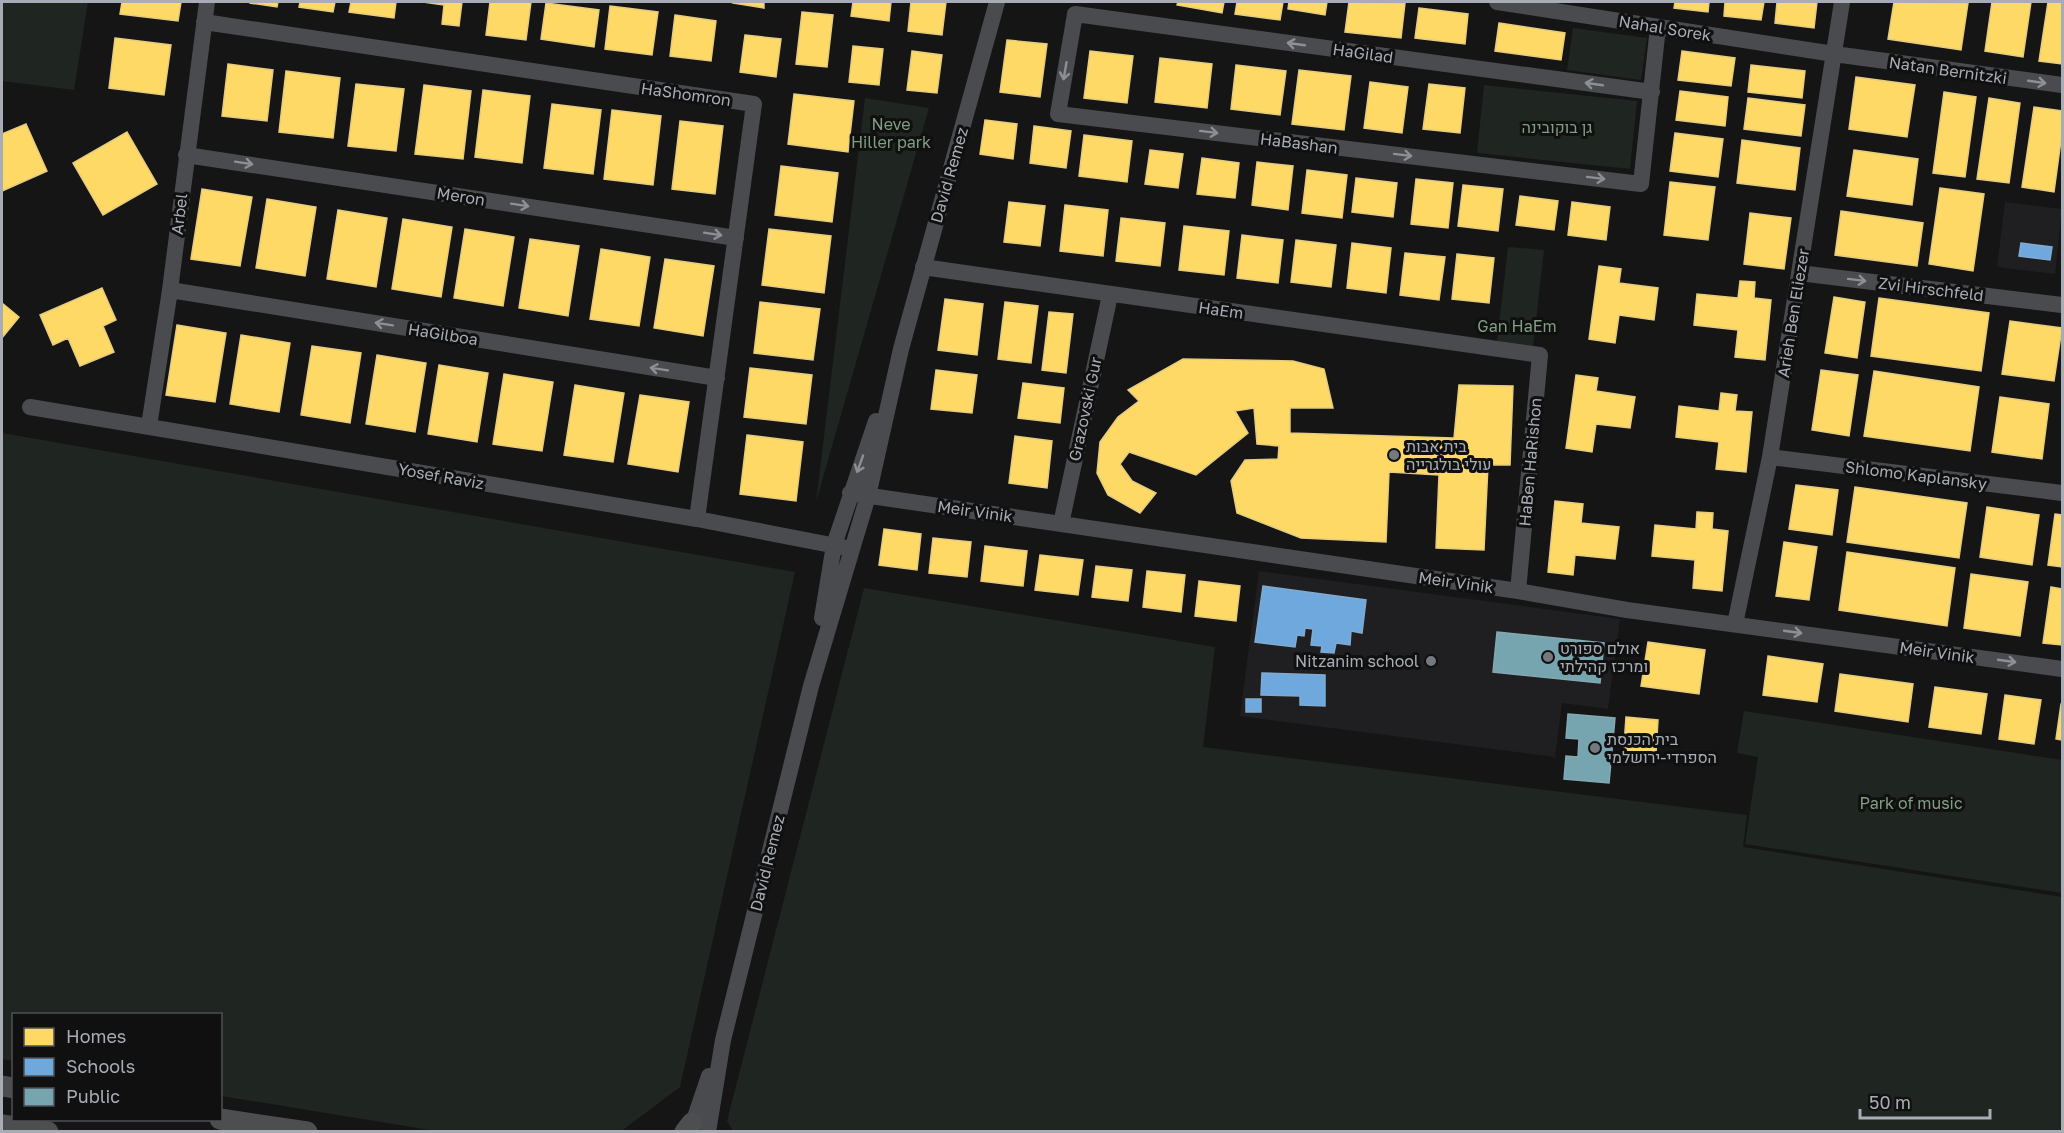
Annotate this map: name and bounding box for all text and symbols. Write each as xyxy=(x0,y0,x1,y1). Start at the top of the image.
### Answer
street label: Nahal Sorek xyxy=(1617,11,1713,45)
one-way arrow xyxy=(1287,38,1307,49)
street label: HaGilad xyxy=(1332,39,1394,67)
street label: Natan Bernitzki xyxy=(1888,52,2008,88)
one-way arrow xyxy=(1060,61,1071,81)
one-way arrow xyxy=(2027,76,2047,87)
street label: HaShomron xyxy=(640,78,732,110)
one-way arrow xyxy=(1584,78,1604,89)
park label: Neve Hiller park xyxy=(851,114,931,152)
park label: גן בוקובינה xyxy=(1521,117,1593,137)
street label: David Remez xyxy=(926,125,972,225)
one-way arrow xyxy=(1199,127,1218,138)
street label: HaBashan xyxy=(1259,128,1339,158)
one-way arrow xyxy=(1392,150,1412,161)
one-way arrow xyxy=(234,158,254,169)
one-way arrow xyxy=(1586,173,1606,184)
street label: Meron xyxy=(435,182,487,210)
street label: Arbel xyxy=(167,192,191,236)
one-way arrow xyxy=(510,200,530,211)
one-way arrow xyxy=(703,229,722,240)
street label: Arieh Ben Eliezer xyxy=(1773,247,1813,379)
street label: Zvi Hirschfeld xyxy=(1877,273,1985,305)
one-way arrow xyxy=(1847,275,1867,286)
street label: HaEm xyxy=(1197,297,1245,323)
park label: Gan HaEm xyxy=(1477,316,1557,336)
one-way arrow xyxy=(374,319,394,330)
street label: HaGilboa xyxy=(407,319,479,349)
street label: Grazovski Gur xyxy=(1064,355,1106,463)
one-way arrow xyxy=(650,363,669,374)
street label: HaBen HaRishon xyxy=(1514,397,1546,527)
place label: בית אבות עולי בולגרייה xyxy=(1406,436,1492,474)
marker: בית אבות עולי בולגרייה xyxy=(1387,448,1401,462)
one-way arrow xyxy=(854,454,865,473)
street label: Shlomo Kaplansky xyxy=(1844,456,1988,494)
street label: Yosef Raviz xyxy=(396,459,486,493)
street label: Meir Vinik xyxy=(936,496,1014,526)
street label: Meir Vinik xyxy=(1417,567,1495,597)
one-way arrow xyxy=(1783,626,1803,637)
street label: Meir Vinik xyxy=(1898,637,1976,667)
place label: אולם ספורט ומרכז קהילתי xyxy=(1560,638,1648,676)
marker: אולם ספורט ומרכז קהילתי xyxy=(1541,650,1555,664)
place label: Nitzanim school xyxy=(1295,651,1419,671)
marker: Nitzanim school xyxy=(1424,654,1438,668)
one-way arrow xyxy=(1997,656,2017,667)
place label: בית הכנסת הספרדי-ירושלמי xyxy=(1607,729,1717,767)
marker: בית הכנסת הספרדי-ירושלמי xyxy=(1588,741,1602,755)
park label: Park of music xyxy=(1859,793,1963,813)
street label: David Remez xyxy=(745,813,789,913)
legend xyxy=(12,1013,222,1121)
text: Homes xyxy=(66,1025,126,1047)
text: Schools xyxy=(66,1055,135,1077)
scale bar xyxy=(1860,1082,1990,1120)
text: Public xyxy=(66,1085,120,1107)
text: 50 m xyxy=(1869,1091,1911,1113)

